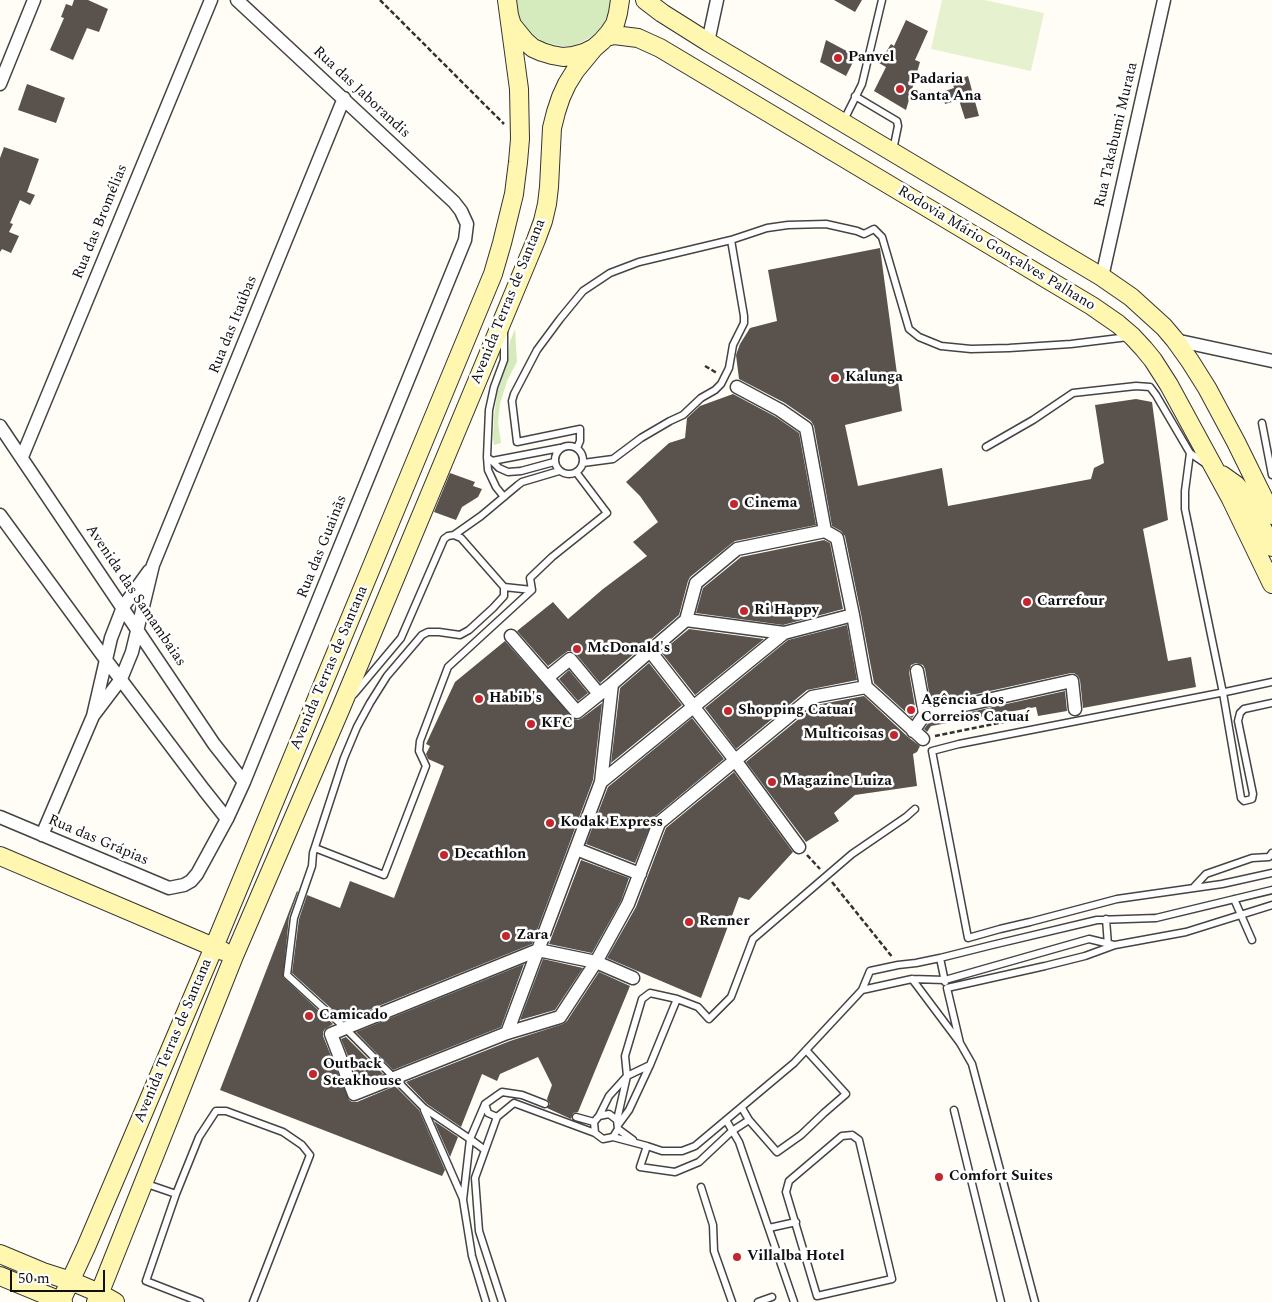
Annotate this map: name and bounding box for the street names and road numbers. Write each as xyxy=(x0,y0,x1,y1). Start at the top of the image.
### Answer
street label: Rua das Jaborandis xyxy=(309,43,413,143)
street label: Rua Takabumi Murata xyxy=(1092,61,1142,209)
street label: Rua das Bromélias xyxy=(70,162,132,282)
street label: Rodovia Mário Gonçalves Palhano xyxy=(894,183,1098,315)
street label: Avenida Terras de Santana xyxy=(468,217,550,387)
street label: Rua das Itaúbas xyxy=(206,273,262,377)
street label: Rua das Guainãs xyxy=(294,493,352,601)
street label: Avenida das Samambaias xyxy=(81,522,189,670)
street label: Avenida Terras de Santana xyxy=(287,583,373,753)
street label: Rua das Grápias xyxy=(45,812,151,870)
street label: Avenida Terras de Santana xyxy=(131,956,217,1126)

